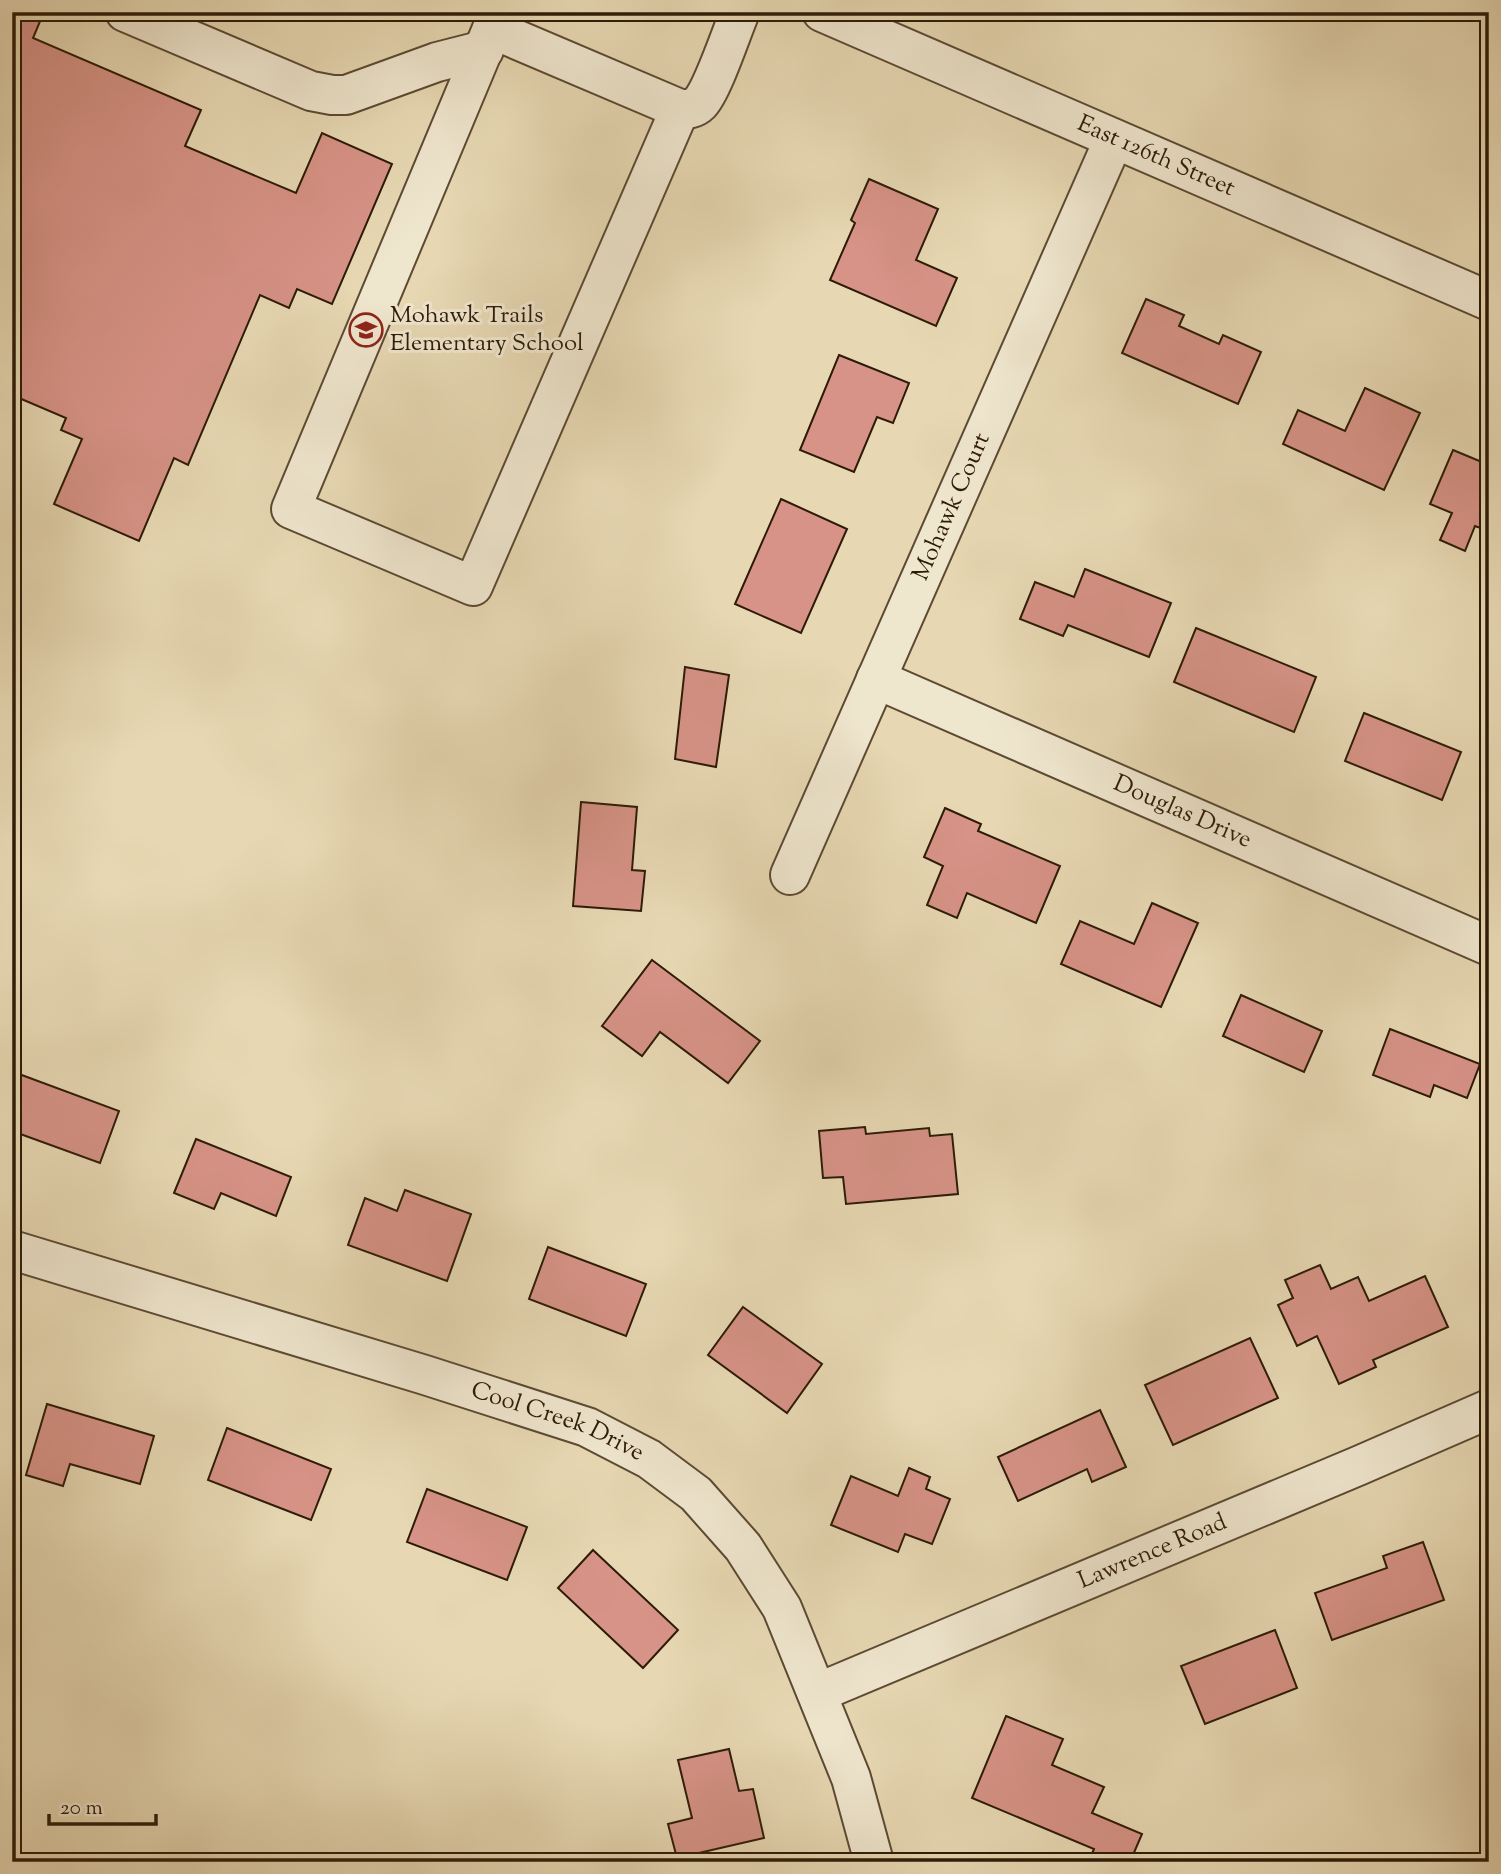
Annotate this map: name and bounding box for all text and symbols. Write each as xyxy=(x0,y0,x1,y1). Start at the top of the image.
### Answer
street label: East 126th Street xyxy=(1072,108,1240,206)
place label: Mohawk Trails Elementary School xyxy=(390,299,584,361)
school or university icon: Mohawk Trails Elementary School xyxy=(347,311,385,349)
street label: Mohawk Court xyxy=(904,428,999,586)
street label: Douglas Drive xyxy=(1108,767,1257,857)
street label: Cool Creek Drive xyxy=(466,1374,650,1470)
street label: Lawrence Road xyxy=(1073,1506,1233,1598)
scale bar xyxy=(49,1783,156,1827)
text: 20 m xyxy=(60,1794,103,1824)

